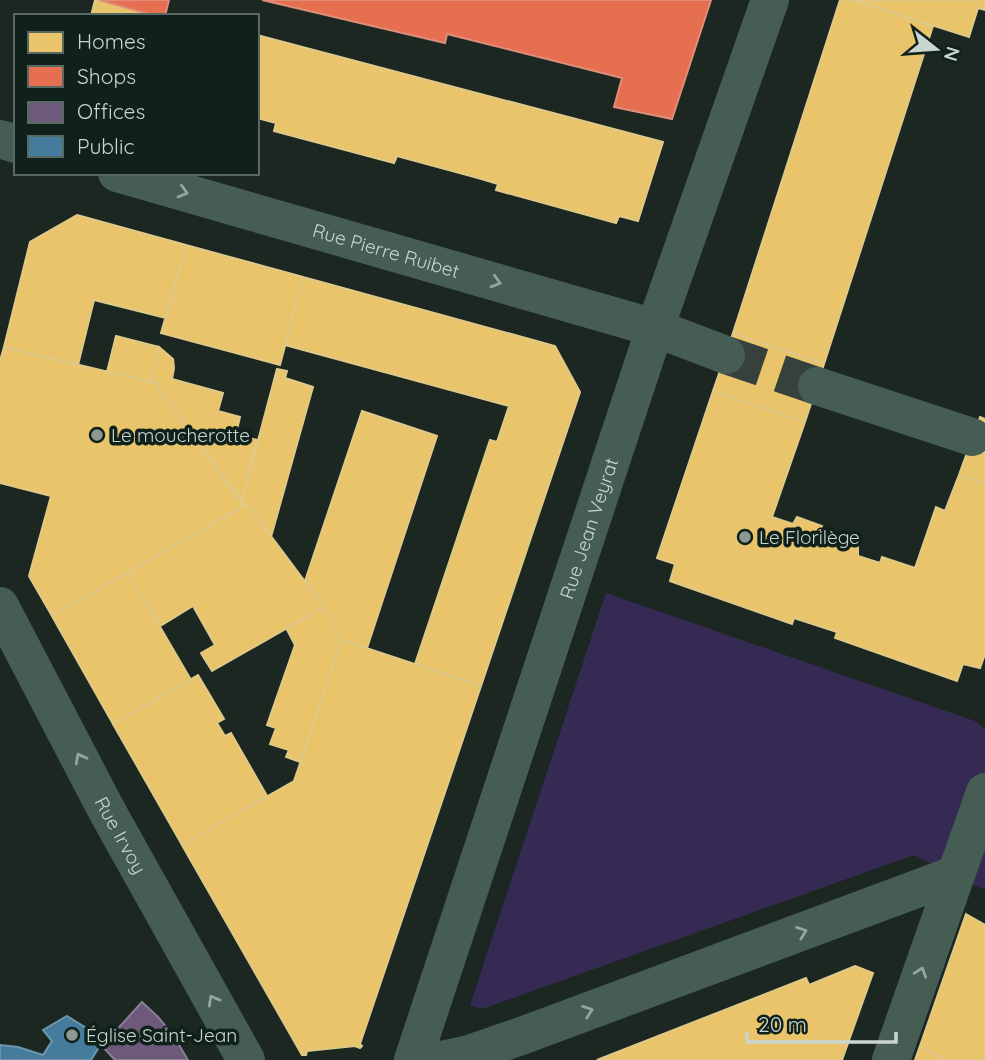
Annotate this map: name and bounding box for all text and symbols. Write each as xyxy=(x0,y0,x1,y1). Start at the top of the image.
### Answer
legend xyxy=(14,14,259,175)
north arrow xyxy=(901,14,971,84)
text: Homes xyxy=(77,28,146,54)
text: N xyxy=(939,44,966,64)
text: Shops xyxy=(77,63,136,89)
text: Offices xyxy=(77,98,145,124)
text: Public xyxy=(77,133,134,159)
one-way arrow xyxy=(177,184,189,199)
street label: Rue Pierre Ruibet xyxy=(310,218,462,283)
one-way arrow xyxy=(489,274,501,289)
place label: Le moucherotte xyxy=(111,423,250,447)
marker: Le moucherotte xyxy=(89,427,105,443)
street label: Rue Jean Veyrat xyxy=(554,455,623,602)
place label: Le Florilège xyxy=(759,525,860,549)
marker: Le Florilège xyxy=(737,529,753,545)
one-way arrow xyxy=(74,753,88,765)
street label: Rue Irvoy xyxy=(90,793,152,878)
one-way arrow xyxy=(795,926,807,940)
one-way arrow xyxy=(913,967,927,979)
one-way arrow xyxy=(208,995,221,1008)
scale bar xyxy=(747,1000,896,1044)
one-way arrow xyxy=(582,1005,594,1019)
text: 20 m xyxy=(758,1011,807,1037)
place label: Église Saint-Jean xyxy=(86,1023,237,1047)
marker: Église Saint-Jean xyxy=(64,1027,80,1043)

